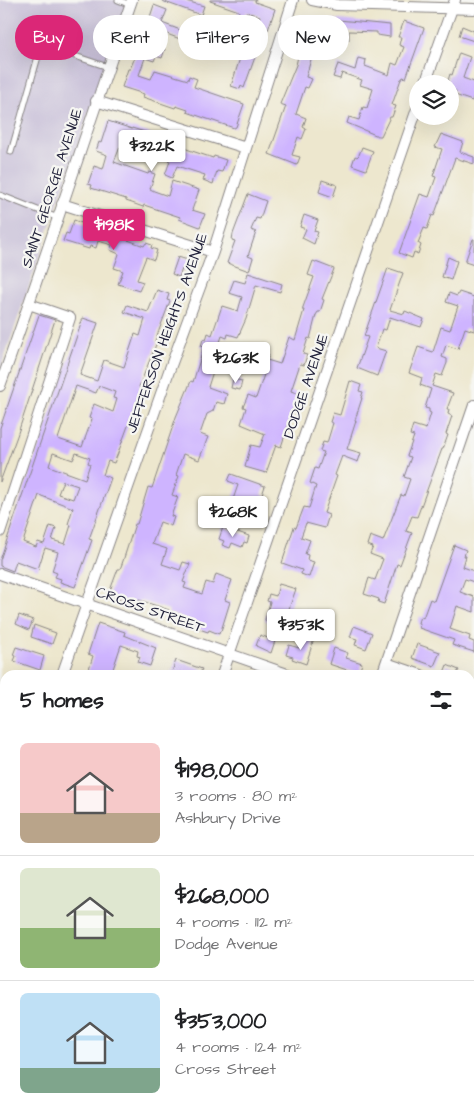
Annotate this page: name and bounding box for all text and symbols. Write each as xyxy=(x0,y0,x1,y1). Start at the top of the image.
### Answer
chip: Buy xyxy=(15,15,83,60)
chip: Rent xyxy=(93,15,168,60)
chip: Filters xyxy=(178,15,268,60)
chip: New xyxy=(278,15,349,60)
map controls xyxy=(409,75,459,125)
button: layers xyxy=(409,75,459,125)
street label: SAINT GEORGE AVENUE xyxy=(16,106,88,270)
pin: $322K xyxy=(117,130,187,172)
text: $322K xyxy=(129,135,175,157)
pin: $198K xyxy=(79,208,149,251)
text: $198K xyxy=(94,214,134,236)
street label: JEFFERSON HEIGHTS AVENUE xyxy=(121,230,213,436)
street label: DODGE AVENUE xyxy=(278,331,334,441)
pin: $263K xyxy=(201,342,271,384)
text: $263K xyxy=(213,347,259,369)
pin: $268K xyxy=(198,496,268,538)
text: $268K xyxy=(209,501,257,523)
street label: CROSS STREET xyxy=(93,582,208,639)
pin: $353K xyxy=(266,608,336,651)
text: $353K xyxy=(278,614,324,636)
text: 5 homes xyxy=(20,686,104,715)
icon: filters xyxy=(427,686,455,714)
text: $198,000 xyxy=(175,756,258,785)
icon: home xyxy=(60,763,120,823)
text: 3 rooms · 80 m² xyxy=(175,785,297,807)
text: Ashbury Drive xyxy=(175,807,281,829)
text: $268,000 xyxy=(175,882,269,911)
icon: home xyxy=(60,888,120,948)
text: 4 rooms · 112 m² xyxy=(175,911,293,933)
text: Dodge Avenue xyxy=(175,933,278,955)
text: $353,000 xyxy=(175,1007,266,1036)
icon: home xyxy=(60,1013,120,1073)
text: 4 rooms · 124 m² xyxy=(175,1036,302,1058)
text: Cross Street xyxy=(175,1058,276,1080)

